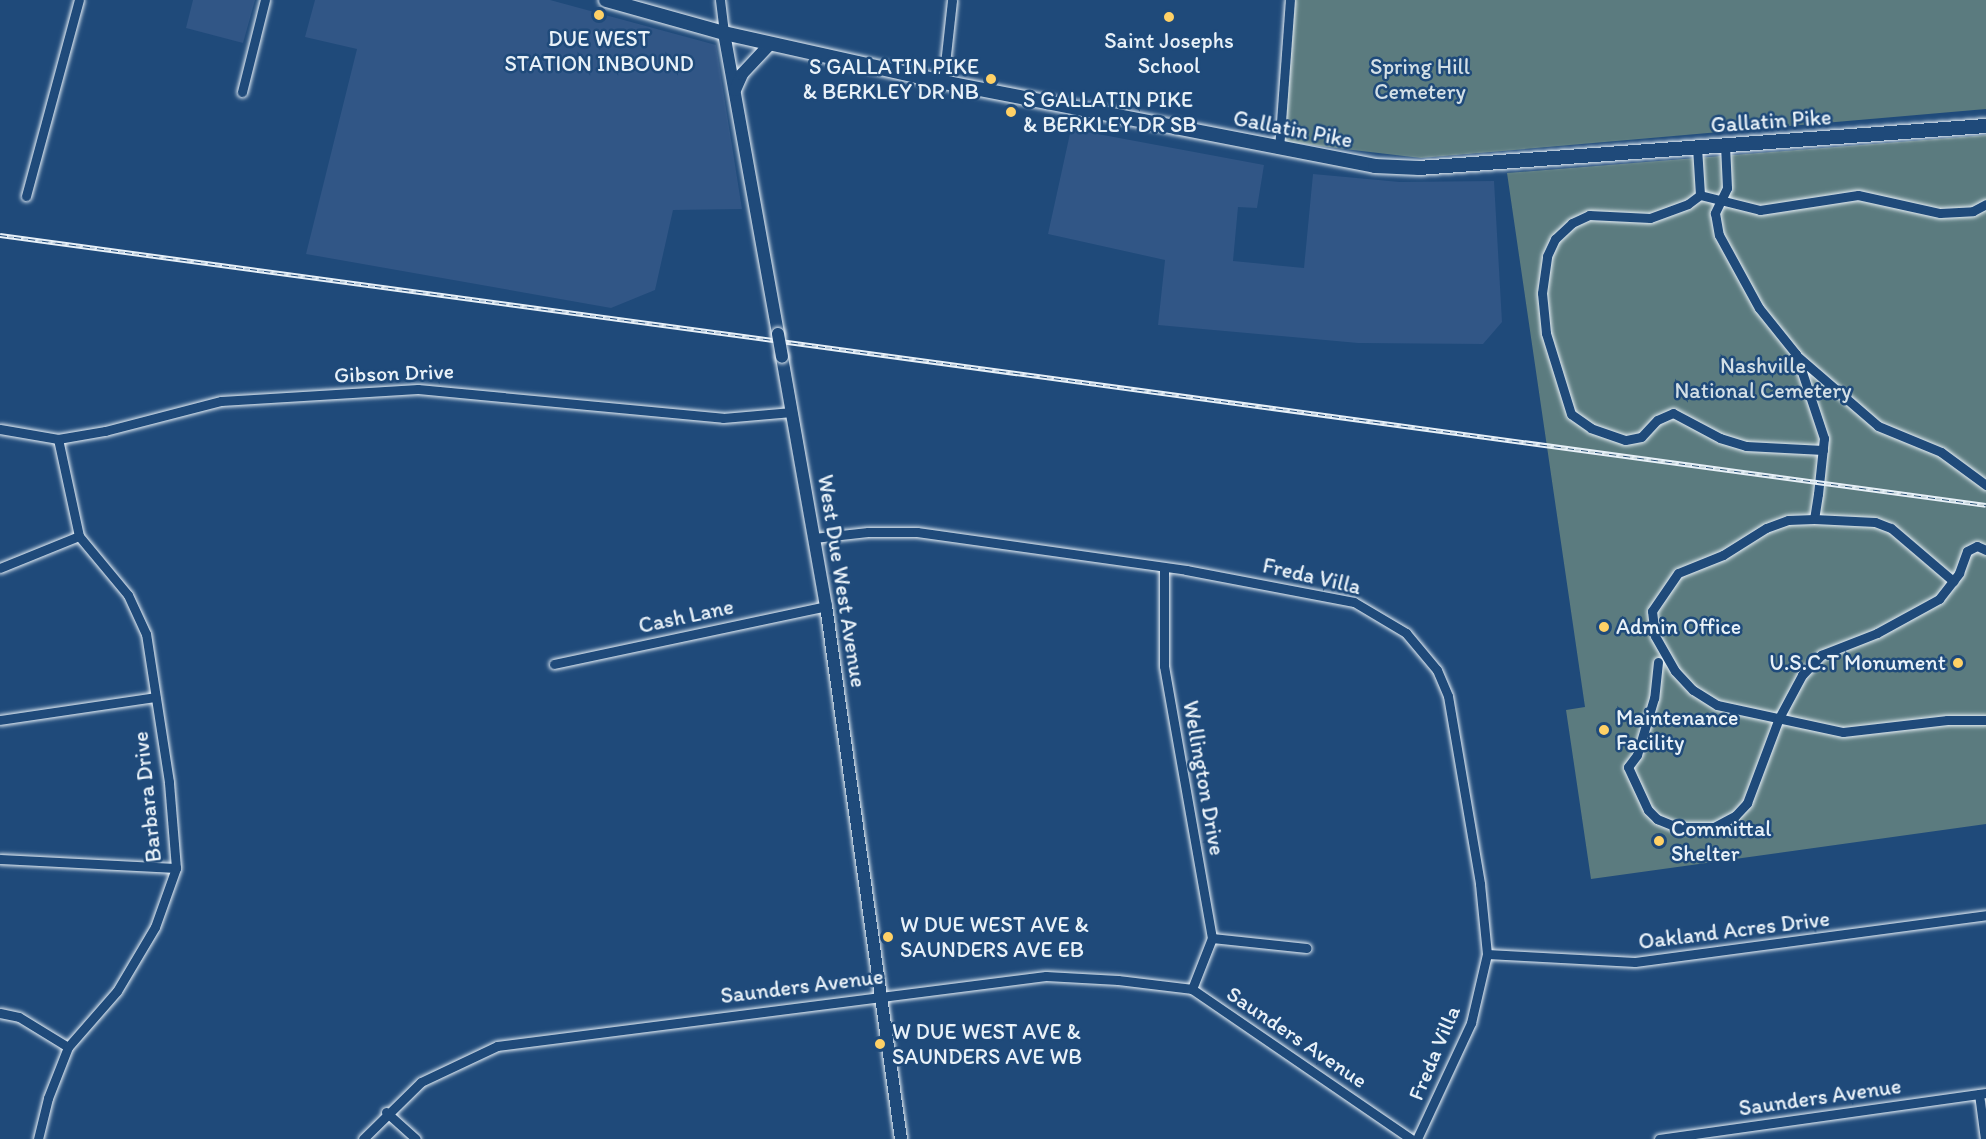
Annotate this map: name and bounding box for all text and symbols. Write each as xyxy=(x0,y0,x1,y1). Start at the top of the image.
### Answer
marker: DUE WEST STATION INBOUND xyxy=(592,8,606,22)
marker: Saint Josephs School xyxy=(1162,10,1176,24)
place label: DUE WEST STATION INBOUND xyxy=(504,25,694,76)
place label: Saint Josephs School xyxy=(1104,27,1234,78)
place label: S GALLATIN PIKE & BERKLEY DR NB xyxy=(803,53,979,104)
park label: Spring Hill Cemetery xyxy=(1370,53,1470,104)
marker: S GALLATIN PIKE & BERKLEY DR NB xyxy=(984,72,998,86)
place label: S GALLATIN PIKE & BERKLEY DR SB xyxy=(1023,86,1197,138)
street label: Gallatin Pike xyxy=(1231,104,1355,154)
street label: Gallatin Pike xyxy=(1710,104,1832,138)
marker: S GALLATIN PIKE & BERKLEY DR SB xyxy=(1004,105,1018,119)
park label: Nashville National Cemetery xyxy=(1674,352,1852,404)
street label: Gibson Drive xyxy=(333,358,455,388)
street label: West Due West Avenue xyxy=(812,473,872,689)
street label: Freda Villa xyxy=(1260,552,1364,600)
street label: Cash Lane xyxy=(636,593,736,639)
place label: Admin Office xyxy=(1616,614,1741,640)
marker: Admin Office xyxy=(1597,620,1611,634)
place label: U.S.C.T Monument xyxy=(1769,650,1946,676)
marker: U.S.C.T Monument xyxy=(1951,656,1965,670)
street label: Wellington Drive xyxy=(1177,699,1231,857)
place label: Maintenance Facility xyxy=(1616,704,1738,756)
marker: Maintenance Facility xyxy=(1597,723,1611,737)
street label: Barbara Drive xyxy=(127,730,167,864)
place label: Committal Shelter xyxy=(1671,815,1772,866)
marker: Committal Shelter xyxy=(1652,834,1666,848)
street label: Oakland Acres Drive xyxy=(1637,905,1831,955)
place label: W DUE WEST AVE & SAUNDERS AVE EB xyxy=(900,911,1089,962)
marker: W DUE WEST AVE & SAUNDERS AVE EB xyxy=(881,930,895,944)
street label: Saunders Avenue xyxy=(720,963,884,1009)
street label: Saunders Avenue xyxy=(1222,981,1372,1093)
street label: Freda Villa xyxy=(1402,1002,1466,1104)
place label: W DUE WEST AVE & SAUNDERS AVE WB xyxy=(892,1018,1081,1070)
marker: W DUE WEST AVE & SAUNDERS AVE WB xyxy=(873,1037,887,1051)
street label: Saunders Avenue xyxy=(1738,1073,1902,1121)

